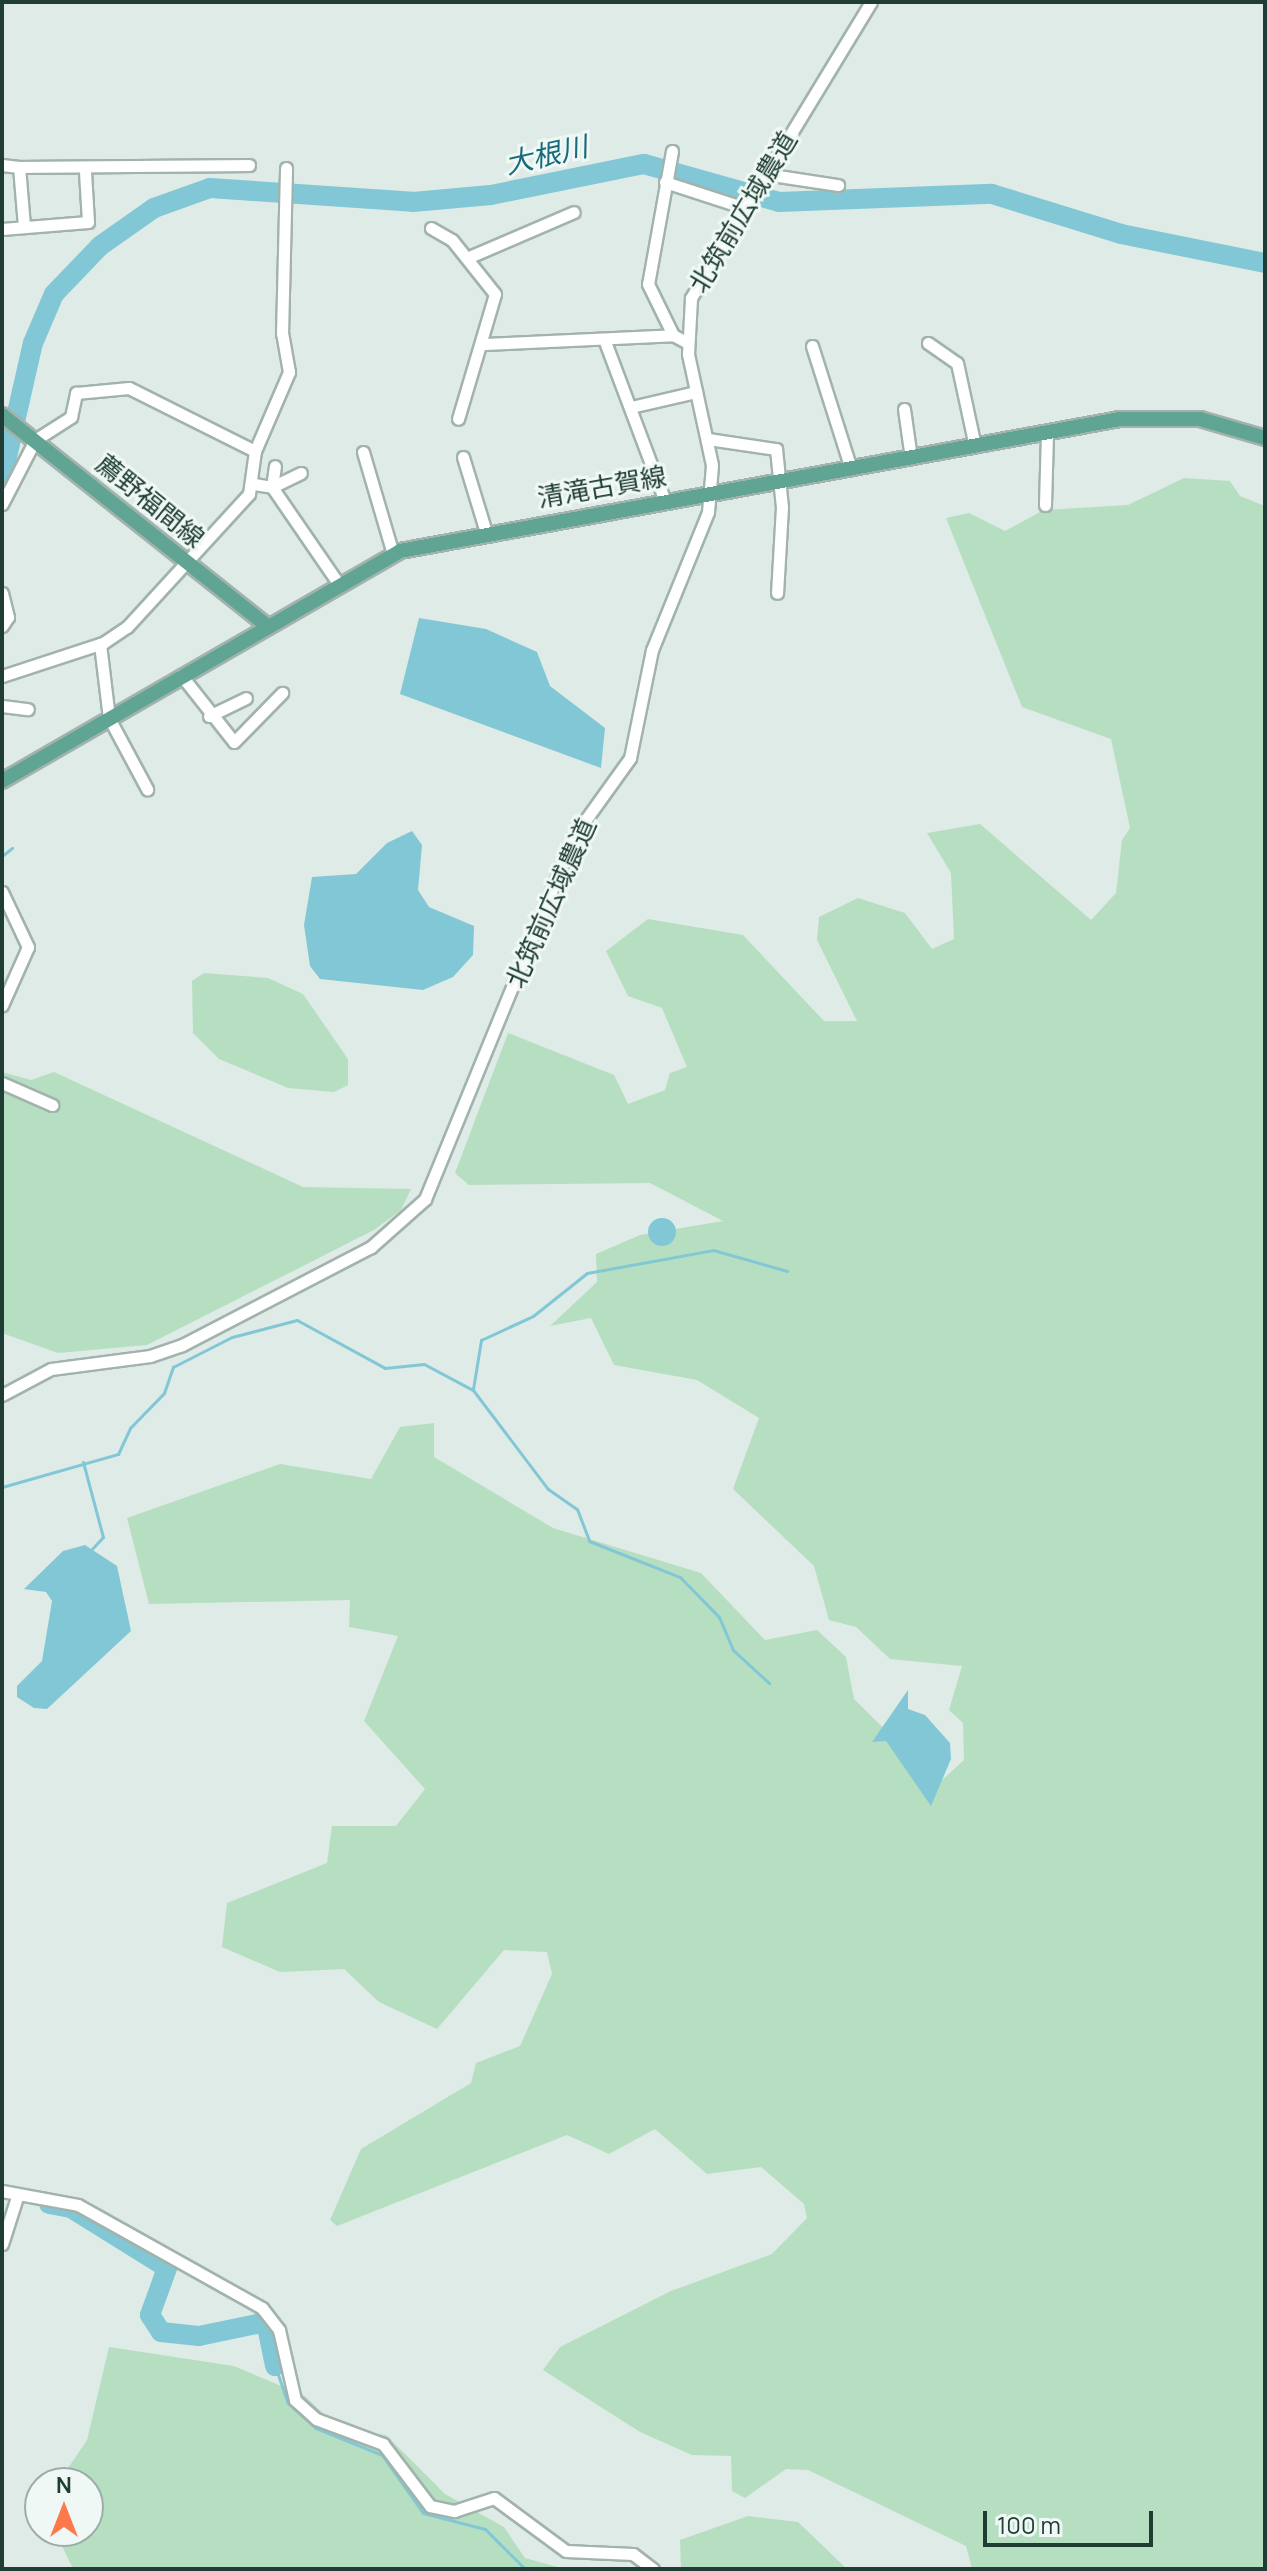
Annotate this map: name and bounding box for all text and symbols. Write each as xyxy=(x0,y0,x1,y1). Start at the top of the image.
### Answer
street label: 北筑前広域農道 xyxy=(683,126,803,298)
water label: 大根川 xyxy=(501,128,591,180)
street label: 薦野福間線 xyxy=(90,448,210,554)
street label: 清滝古賀線 xyxy=(535,460,669,514)
street label: 北筑前広域農道 xyxy=(500,814,602,992)
north arrow xyxy=(24,2467,104,2547)
text: N xyxy=(56,2470,72,2500)
scale bar xyxy=(987,2495,1157,2545)
text: 100 m xyxy=(997,2508,1061,2541)

